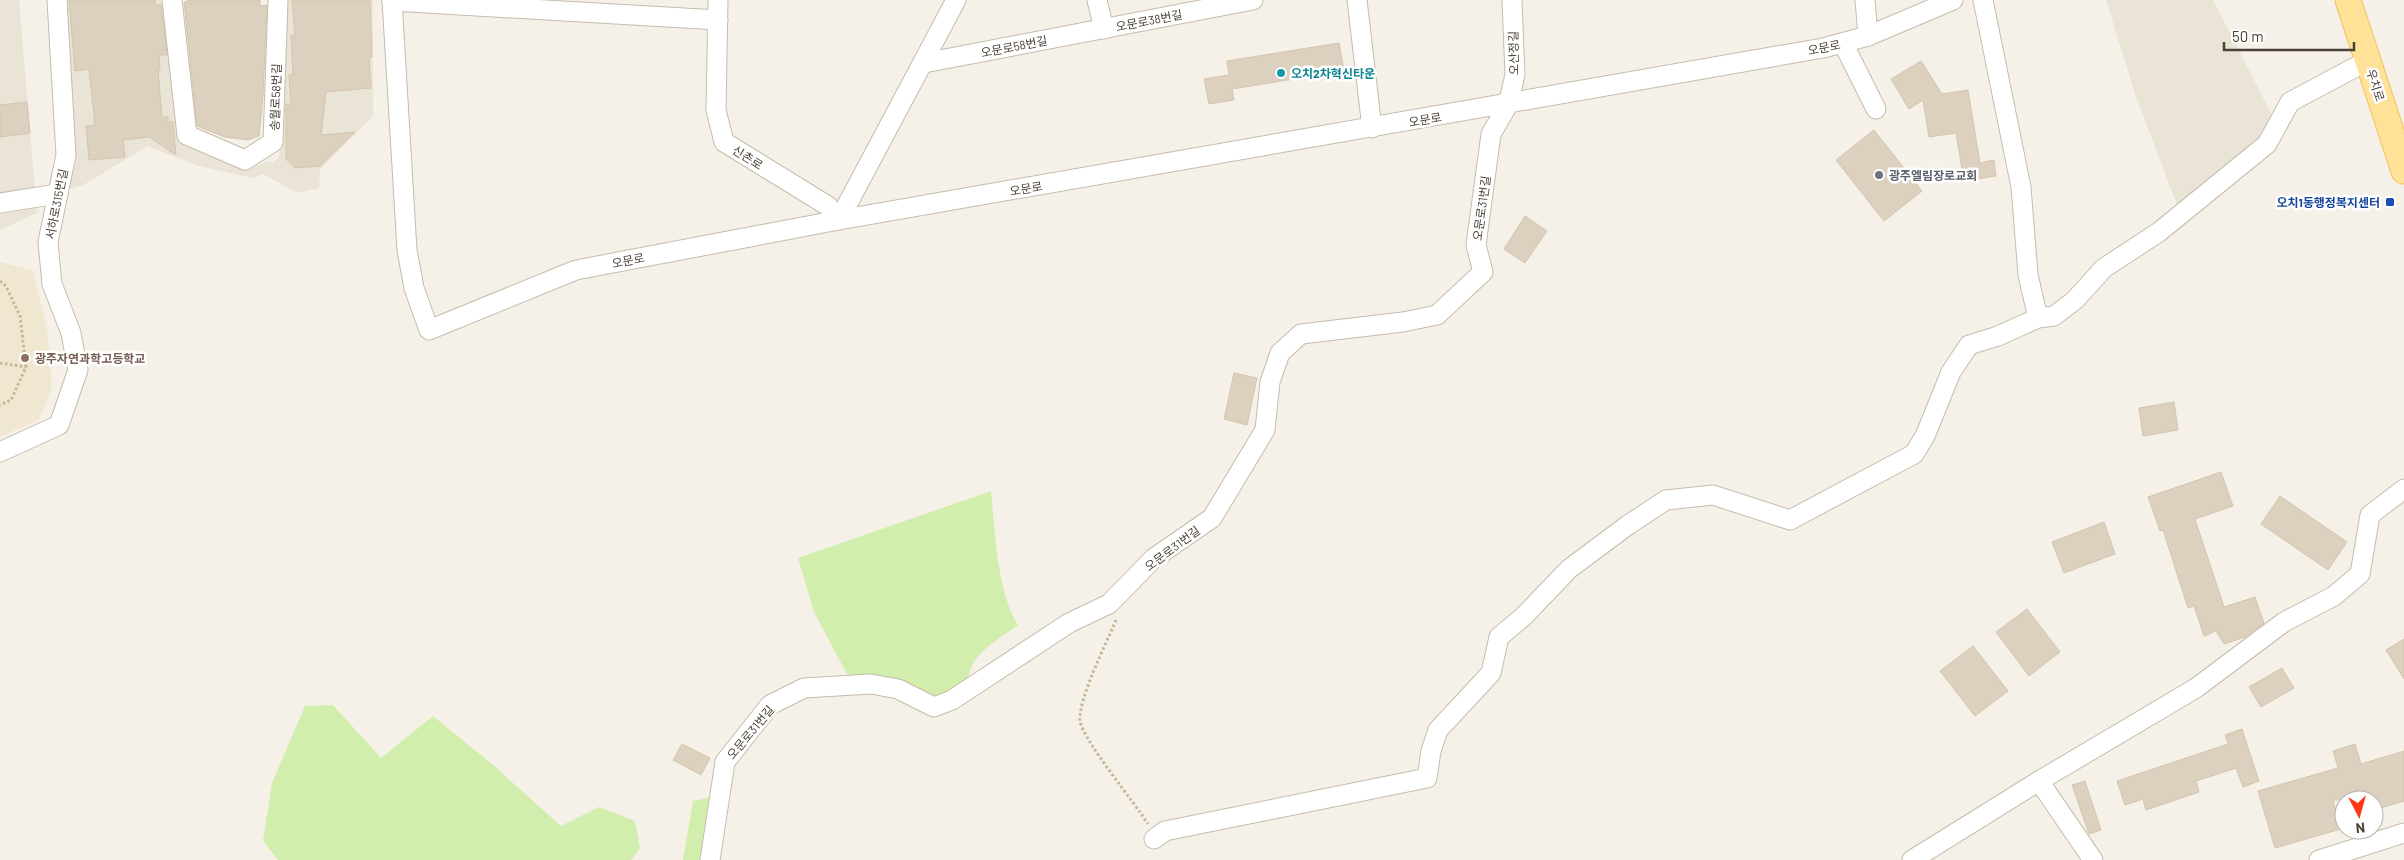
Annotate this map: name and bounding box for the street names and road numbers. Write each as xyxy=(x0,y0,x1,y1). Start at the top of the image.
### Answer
street label: 오문로38번길 xyxy=(1114,7,1184,33)
street label: 오산정길 xyxy=(1506,31,1520,75)
street label: 오문로58번길 xyxy=(979,33,1049,59)
street label: 오문로 xyxy=(1806,37,1842,57)
street label: 송월로58번길 xyxy=(267,63,283,131)
street label: 우치로 xyxy=(2364,67,2388,103)
street label: 오문로 xyxy=(1407,109,1443,129)
street label: 신촌로 xyxy=(730,142,766,172)
street label: 서하로315번길 xyxy=(42,167,70,241)
street label: 오문로31번길 xyxy=(1470,175,1492,241)
street label: 오문로 xyxy=(1008,178,1044,198)
street label: 오문로 xyxy=(610,250,646,270)
street label: 오문로31번길 xyxy=(1142,523,1202,573)
street label: 오문로31번길 xyxy=(724,702,776,762)

